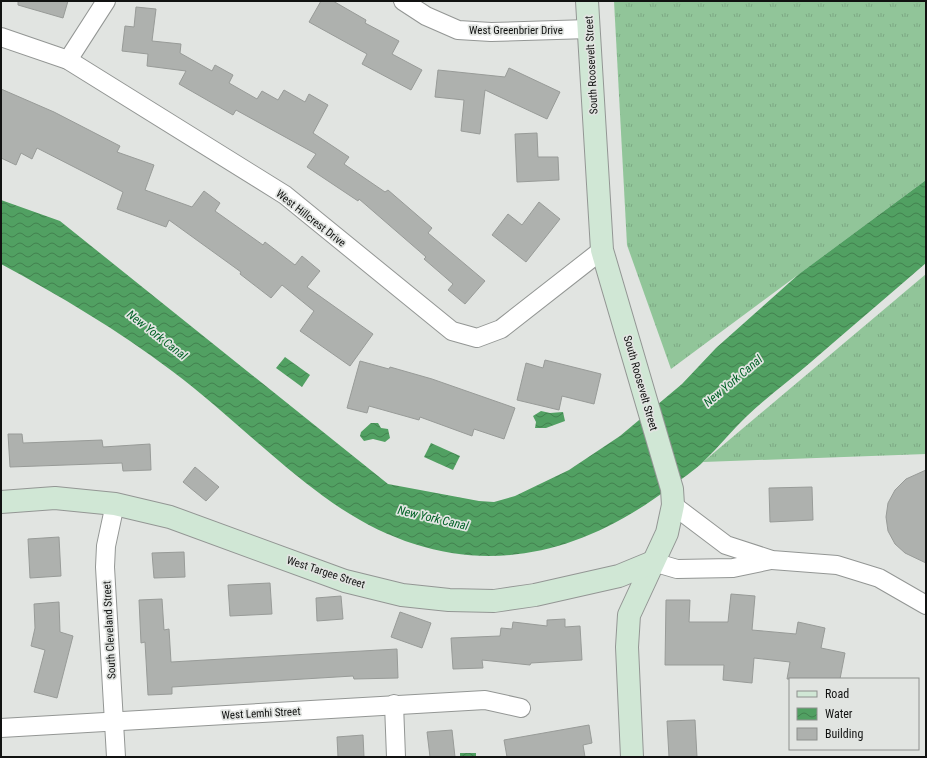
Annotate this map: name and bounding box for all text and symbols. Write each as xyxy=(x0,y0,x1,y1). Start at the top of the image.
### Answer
street label: South Roosevelt Street xyxy=(582,15,601,114)
street label: West Greenbrier Drive xyxy=(469,24,563,37)
street label: West Hillcrest Drive xyxy=(273,187,348,250)
water label: New York Canal xyxy=(124,307,190,363)
street label: South Roosevelt Street xyxy=(621,334,660,432)
water label: New York Canal xyxy=(701,352,765,410)
water label: New York Canal xyxy=(396,503,470,533)
street label: West Targee Street xyxy=(285,554,367,591)
street label: South Cleveland Street xyxy=(100,581,119,679)
legend xyxy=(789,678,919,750)
text: Road xyxy=(825,687,849,701)
street label: West Lemhi Street xyxy=(221,705,301,722)
text: Water xyxy=(825,707,853,721)
text: Building xyxy=(825,727,863,741)

